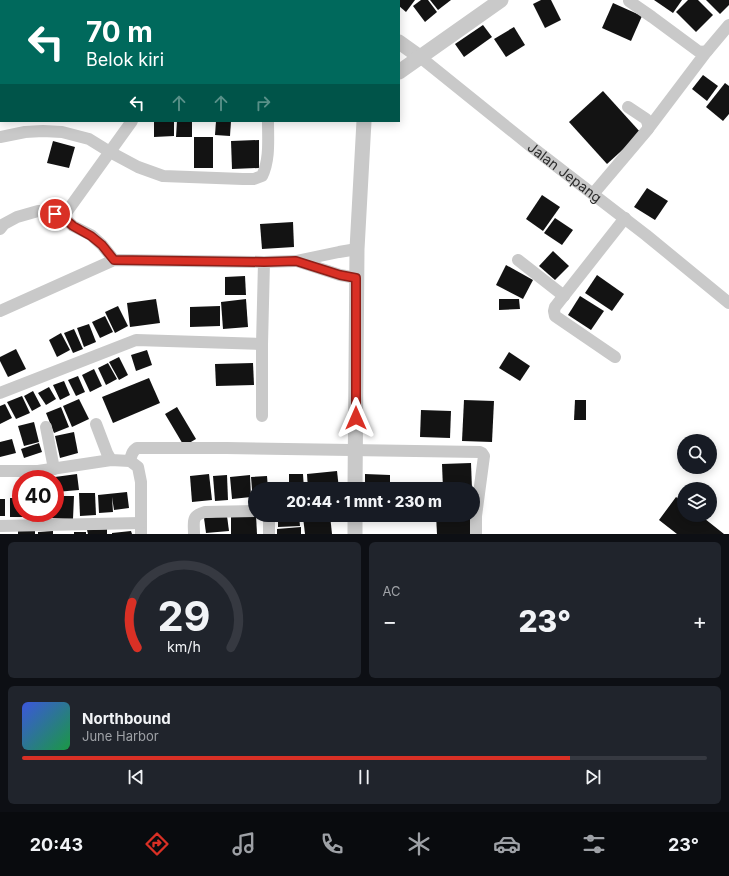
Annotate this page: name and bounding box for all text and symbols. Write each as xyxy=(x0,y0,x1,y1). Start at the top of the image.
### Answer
text: 70 m xyxy=(86,15,153,49)
icon: left xyxy=(20,16,72,68)
text: Belok kiri xyxy=(86,49,164,70)
icon: left xyxy=(126,92,148,114)
icon: ahead xyxy=(168,92,190,114)
icon: ahead xyxy=(210,92,232,114)
icon: right xyxy=(252,92,274,114)
street label: Jalan Jepang xyxy=(524,138,605,206)
pin xyxy=(38,197,72,231)
icon: arrive xyxy=(44,203,66,225)
position arrow xyxy=(335,397,377,439)
map controls xyxy=(677,434,717,522)
button: search xyxy=(677,434,717,474)
speed limit sign: 40 xyxy=(12,470,64,522)
button: layers xyxy=(677,482,717,522)
text: 20:44 · 1 mnt · 230 m xyxy=(286,492,442,511)
text: AC xyxy=(383,583,401,599)
text: 29 xyxy=(158,591,211,641)
text: 23° xyxy=(518,603,571,639)
text: − xyxy=(383,608,397,634)
text: + xyxy=(692,608,707,634)
text: km/h xyxy=(167,638,201,655)
text: Northbound xyxy=(82,709,171,728)
text: June Harbor xyxy=(82,728,159,744)
icon: previous xyxy=(125,766,147,788)
icon: pause xyxy=(353,766,375,788)
icon: next xyxy=(582,766,604,788)
icon: directions xyxy=(143,830,171,858)
icon: music xyxy=(230,830,258,858)
icon: phone xyxy=(318,830,346,858)
icon: climate xyxy=(405,830,433,858)
icon: car xyxy=(493,830,521,858)
icon: filters xyxy=(580,830,608,858)
text: 20:43 xyxy=(30,834,83,855)
text: 23° xyxy=(668,834,699,855)

